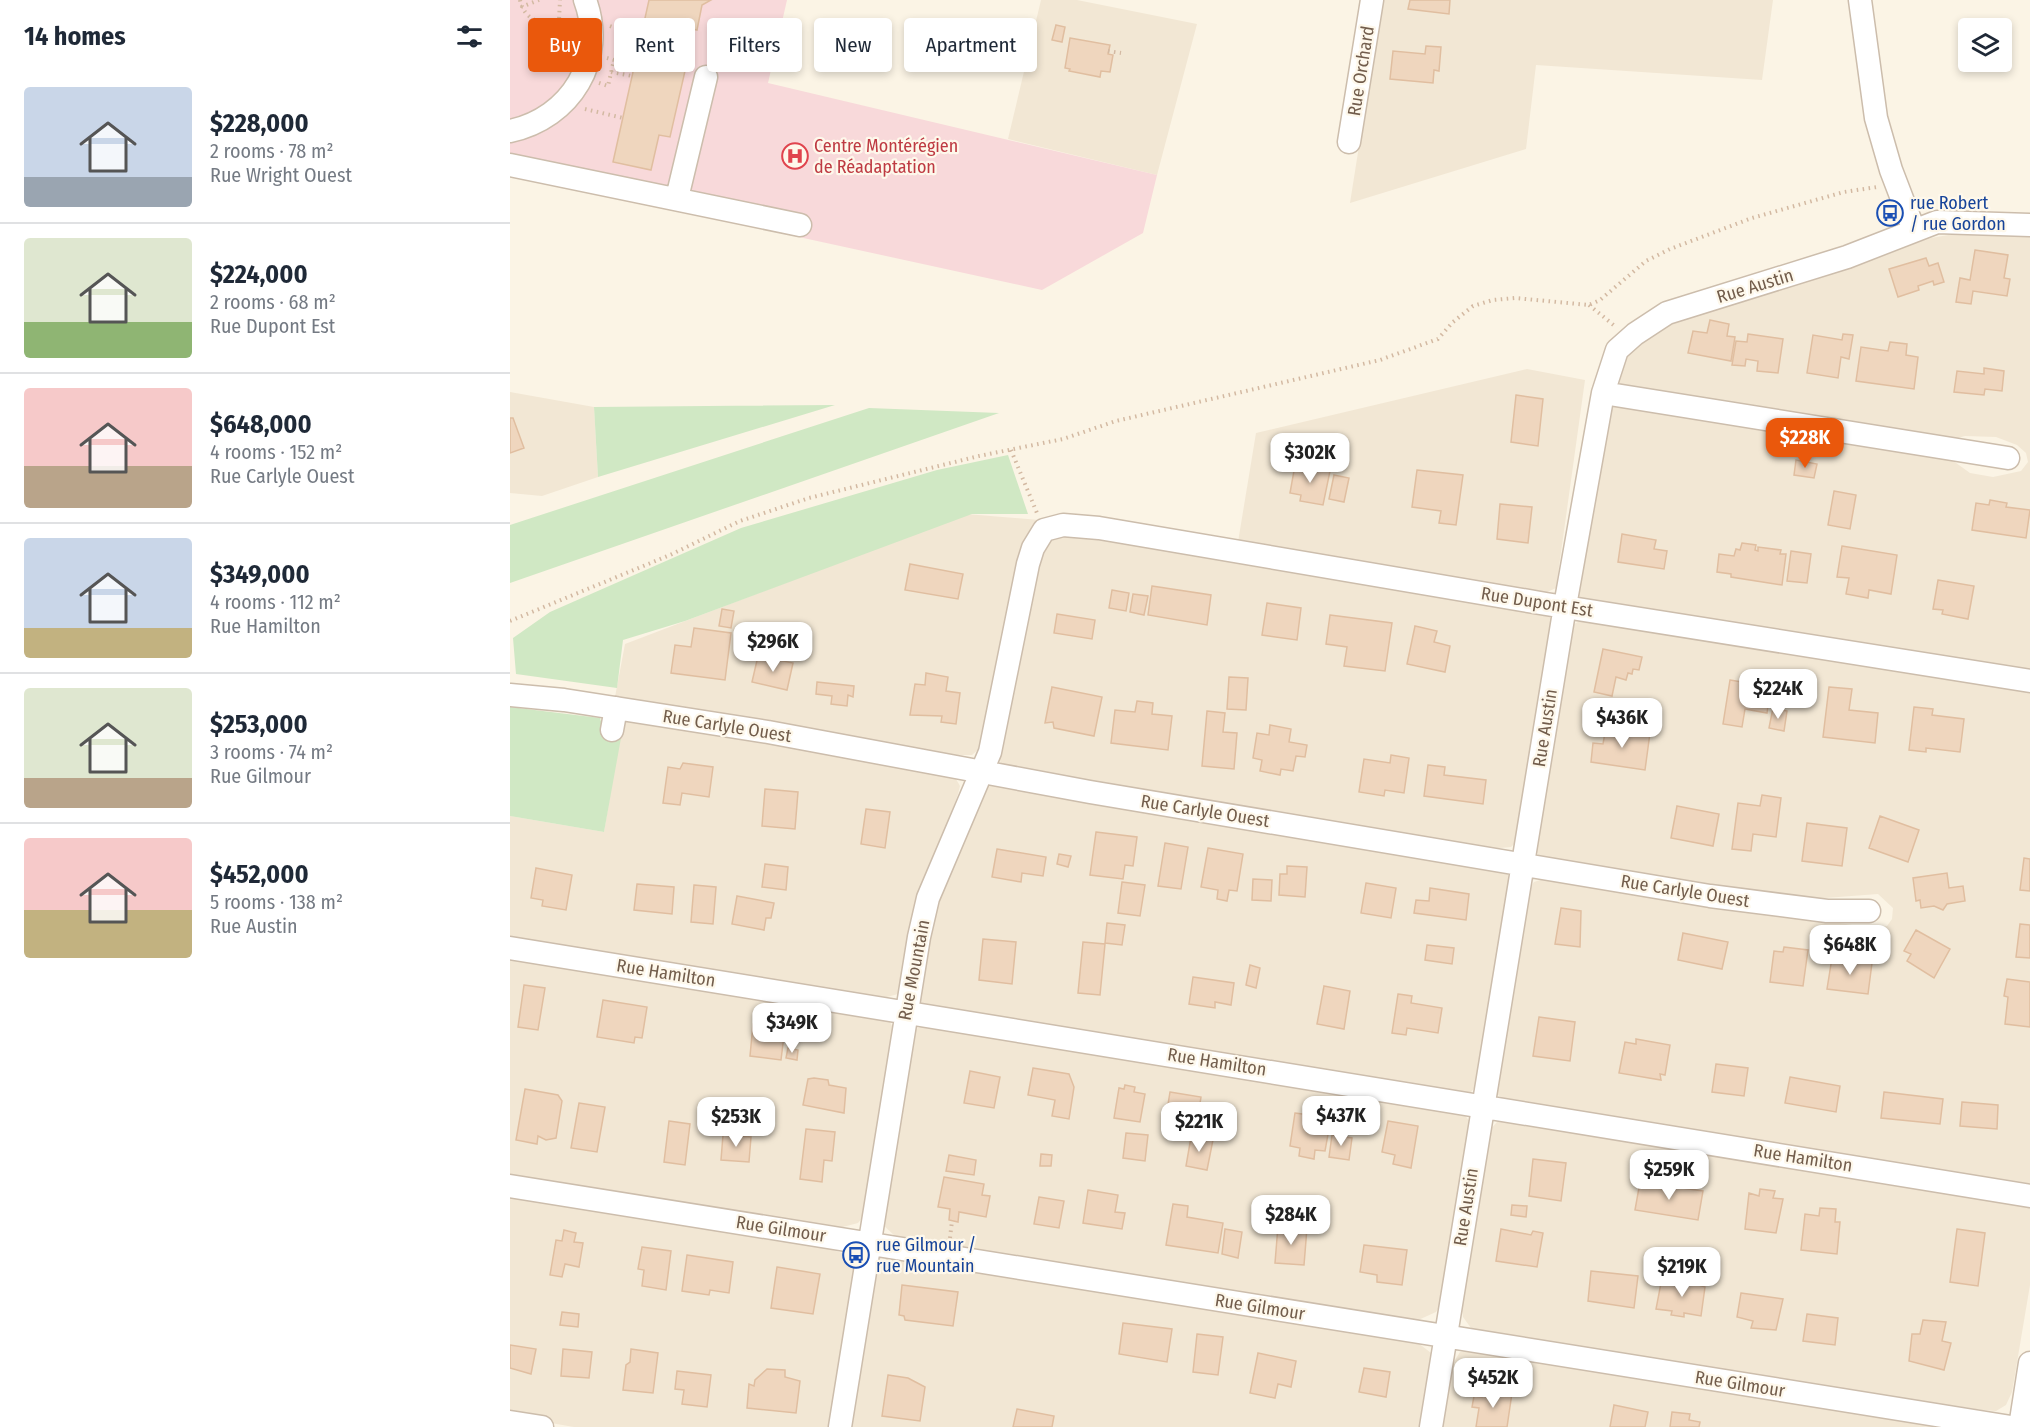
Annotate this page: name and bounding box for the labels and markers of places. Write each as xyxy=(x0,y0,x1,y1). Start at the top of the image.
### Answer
place label: Centre Montérégien de Réadaptation xyxy=(814,135,958,178)
hospital icon: Centre Montérégien de Réadaptation xyxy=(780,141,810,171)
place label: rue Robert / rue Gordon xyxy=(1910,192,2006,235)
bus stop icon: rue Robert / rue Gordon xyxy=(1875,198,1905,228)
pin: $228K xyxy=(1763,418,1847,469)
pin: $302K xyxy=(1268,433,1352,484)
pin: $296K xyxy=(731,622,815,673)
pin: $224K xyxy=(1736,669,1820,720)
pin: $436K xyxy=(1580,698,1664,749)
pin: $648K xyxy=(1808,925,1892,976)
pin: $349K xyxy=(750,1003,834,1054)
pin: $437K xyxy=(1299,1096,1383,1147)
pin: $253K xyxy=(694,1097,778,1148)
pin: $221K xyxy=(1157,1102,1241,1153)
pin: $259K xyxy=(1627,1150,1711,1201)
pin: $284K xyxy=(1249,1195,1333,1246)
place label: rue Gilmour / rue Mountain xyxy=(876,1234,976,1277)
bus stop icon: rue Gilmour / rue Mountain xyxy=(841,1240,871,1270)
pin: $219K xyxy=(1640,1247,1724,1298)
pin: $452K xyxy=(1451,1358,1535,1409)

